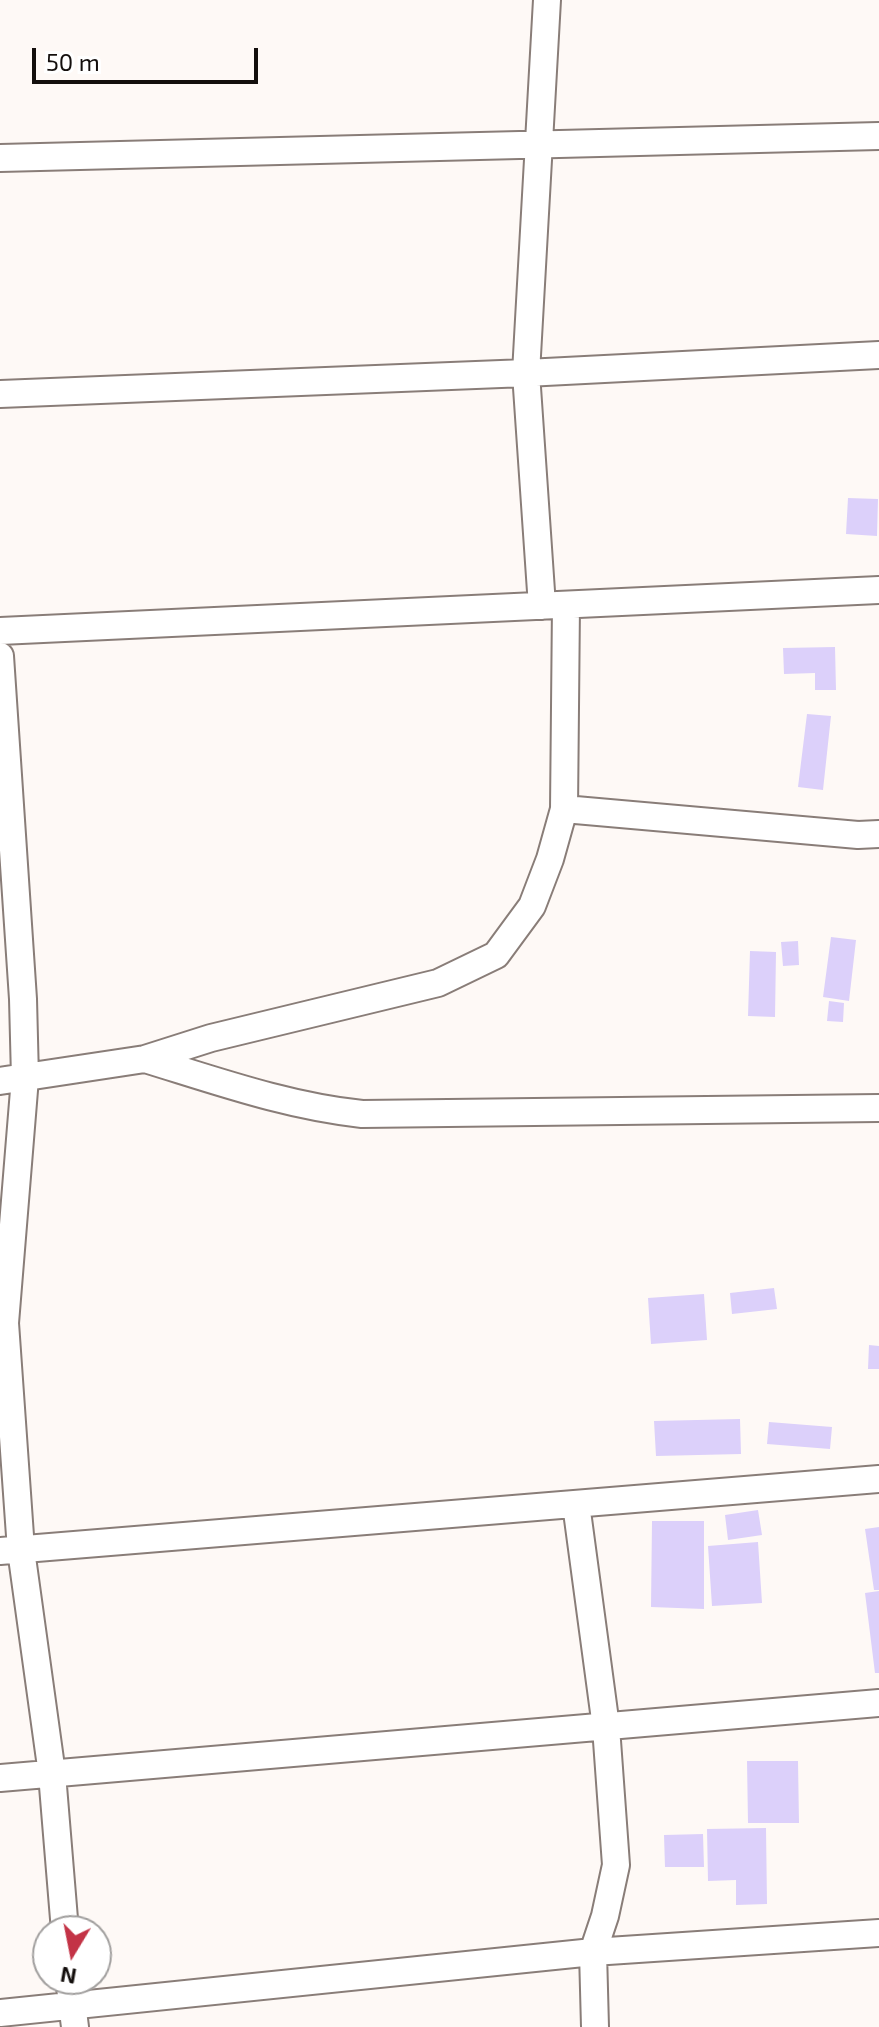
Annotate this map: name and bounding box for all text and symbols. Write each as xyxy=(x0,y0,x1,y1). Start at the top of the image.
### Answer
scale bar xyxy=(36,32,262,82)
text: 50 m xyxy=(46,47,100,76)
north arrow xyxy=(32,1915,112,1995)
text: N xyxy=(58,1962,78,1991)

